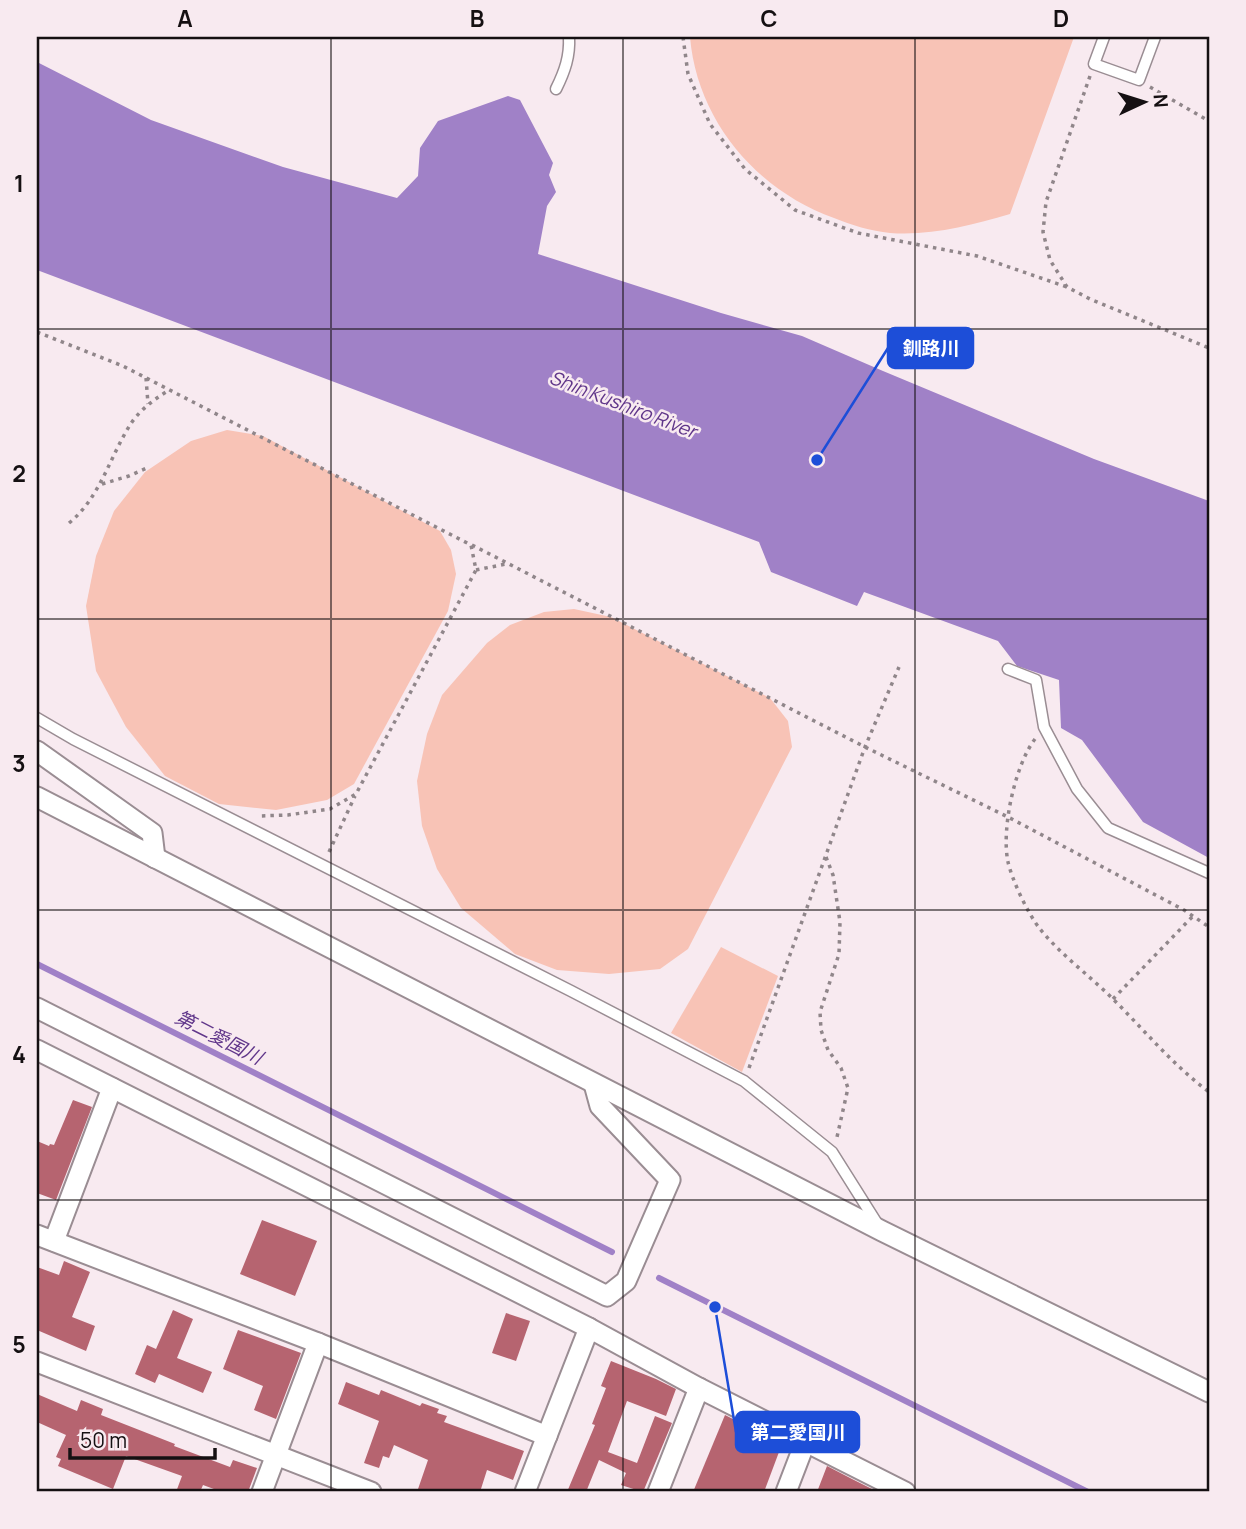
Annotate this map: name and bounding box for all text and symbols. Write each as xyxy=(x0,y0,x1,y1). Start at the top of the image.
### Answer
text: A xyxy=(177,2,193,34)
text: B xyxy=(470,2,484,34)
text: C xyxy=(761,2,778,34)
text: D xyxy=(1053,2,1069,34)
north arrow xyxy=(1110,66,1180,136)
text: N xyxy=(1148,93,1174,109)
text: 1 xyxy=(14,167,24,199)
callout: 釧路川 xyxy=(888,328,973,368)
text: 釧路川 xyxy=(902,335,960,361)
water label: Shin Kushiro River xyxy=(546,364,702,445)
text: 2 xyxy=(12,457,26,489)
text: 3 xyxy=(12,747,26,779)
water label: 第二愛国川 xyxy=(171,1004,269,1071)
text: 4 xyxy=(12,1038,26,1070)
text: 5 xyxy=(12,1328,26,1360)
callout: 第二愛国川 xyxy=(736,1412,859,1452)
scale bar xyxy=(70,1417,215,1461)
text: 第二愛国川 xyxy=(750,1419,846,1445)
text: 50 m xyxy=(80,1426,127,1454)

